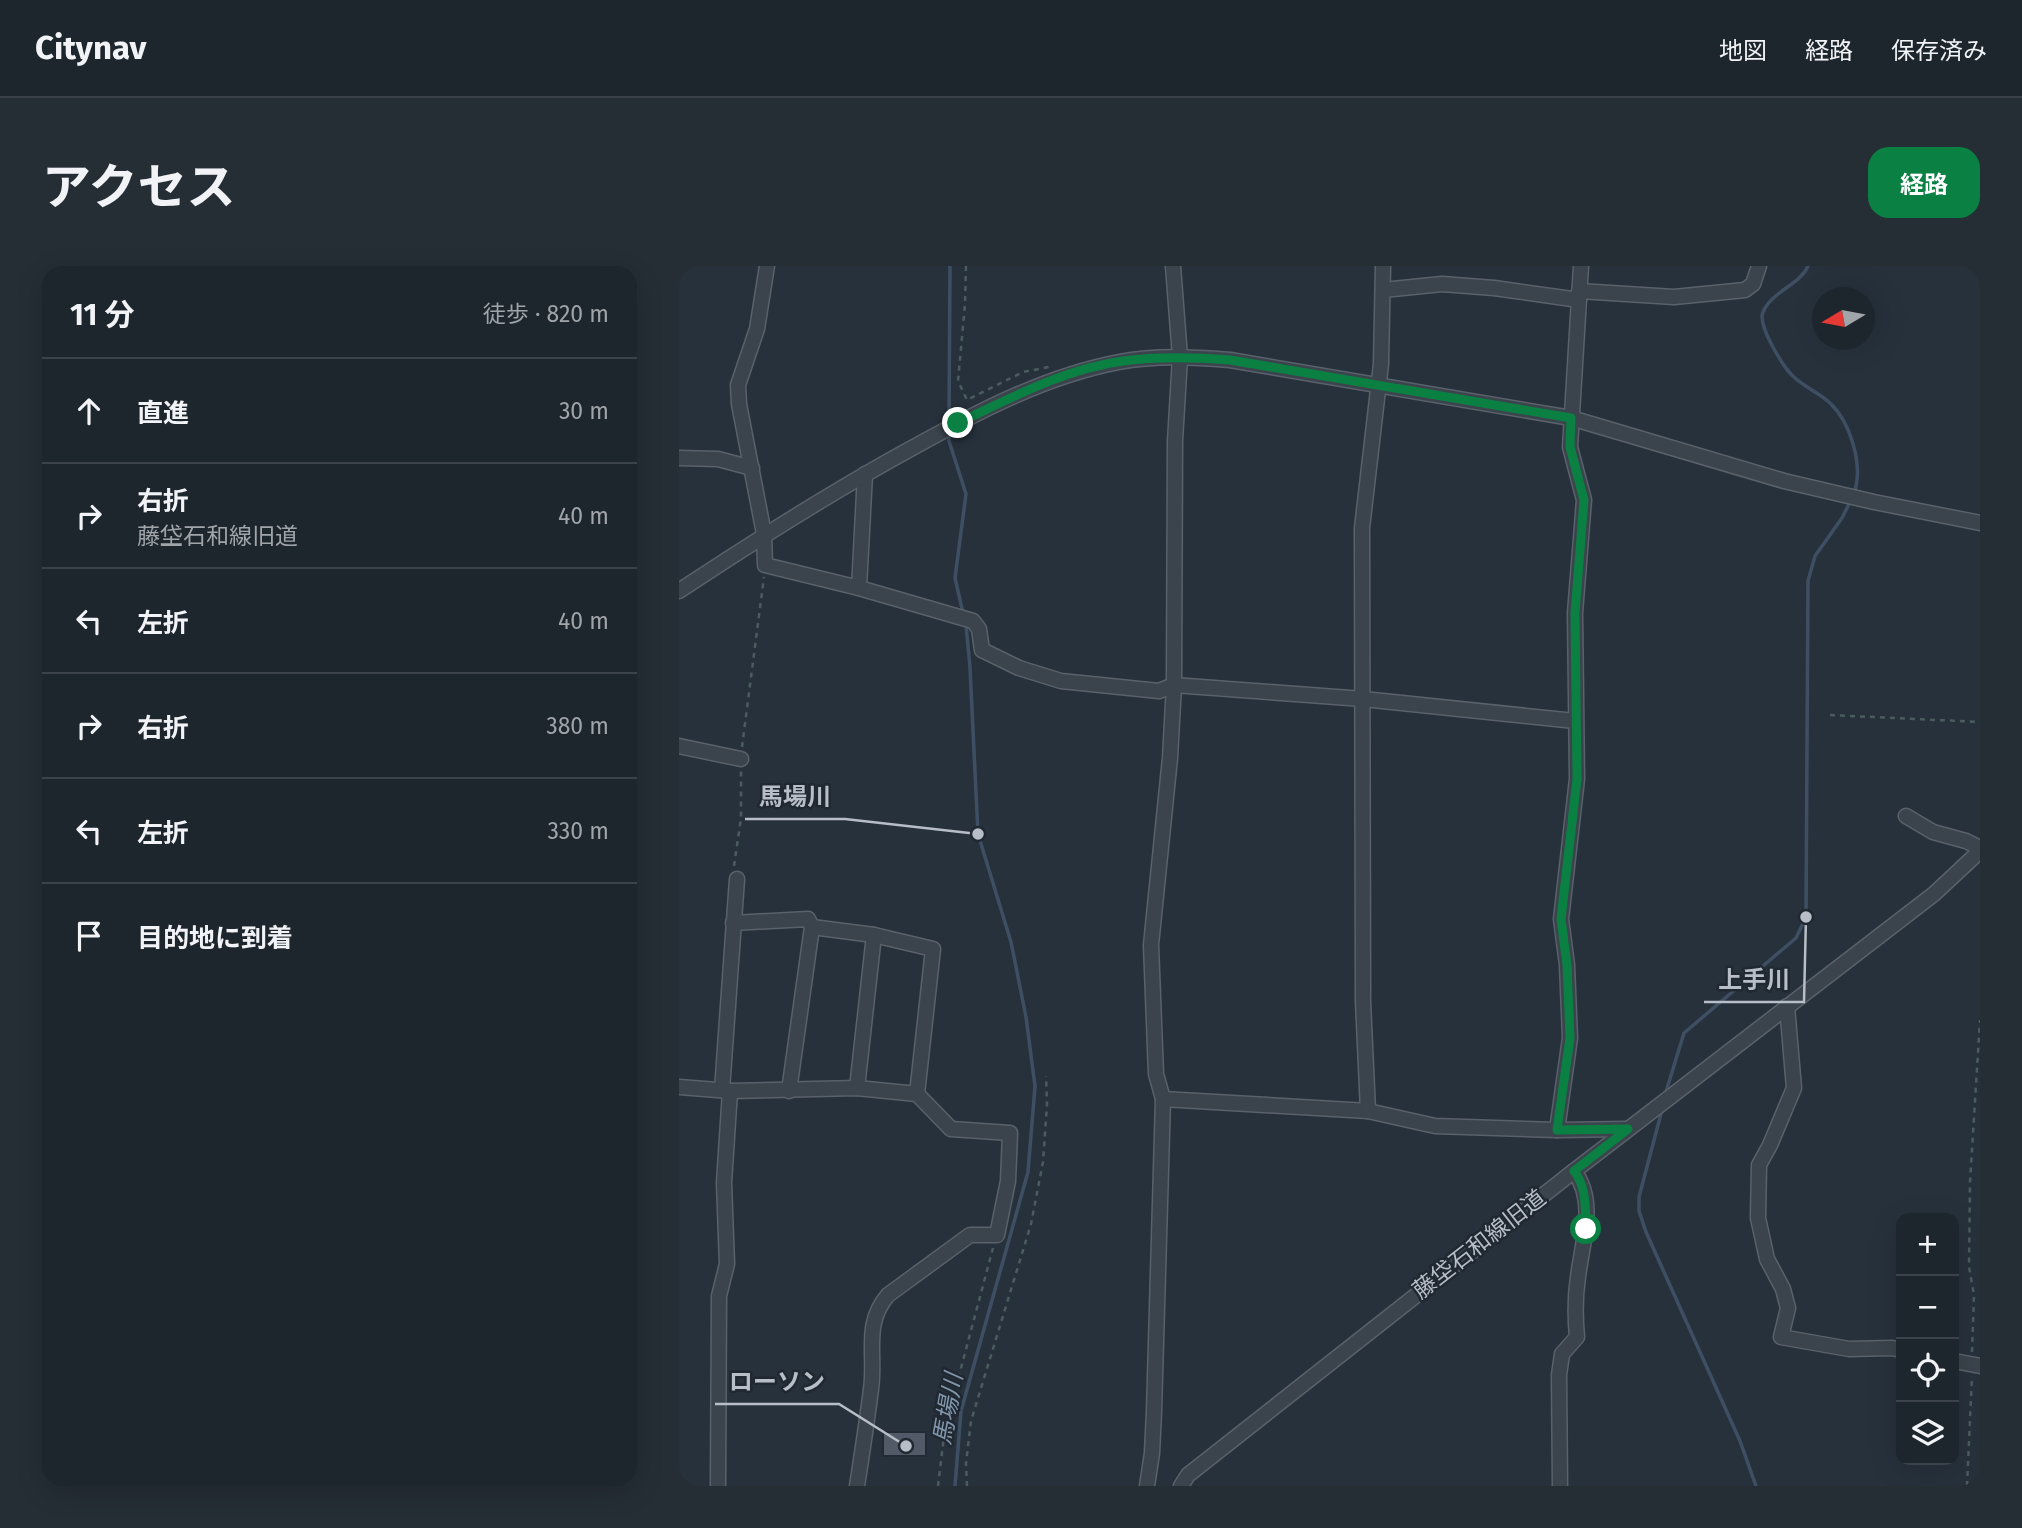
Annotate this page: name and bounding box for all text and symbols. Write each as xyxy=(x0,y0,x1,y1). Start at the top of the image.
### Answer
text: Citynav xyxy=(35,28,147,68)
text: 地図 xyxy=(1719,37,1767,65)
text: 経路 xyxy=(1805,37,1853,65)
text: 保存済み xyxy=(1891,37,1987,65)
button: 経路 xyxy=(1868,147,1980,218)
text: アクセス xyxy=(42,158,236,217)
north arrow xyxy=(1812,287,1875,350)
text: 11 分 xyxy=(70,297,134,333)
text: 徒歩 · 820 m xyxy=(483,300,609,328)
icon: ahead xyxy=(70,392,108,430)
text: 30 m xyxy=(559,397,609,425)
text: 直進 xyxy=(137,398,189,429)
route end xyxy=(942,407,973,438)
text: 右折 xyxy=(137,486,189,517)
icon: right xyxy=(70,497,108,535)
text: 40 m xyxy=(558,502,609,530)
text: 藤垈石和線旧道 xyxy=(137,522,298,550)
icon: left xyxy=(70,602,108,640)
text: 40 m xyxy=(558,607,609,635)
text: 左折 xyxy=(137,608,189,639)
icon: right xyxy=(70,707,108,745)
text: 380 m xyxy=(546,712,609,740)
text: 右折 xyxy=(137,713,189,744)
callout: 馬場川 xyxy=(745,774,845,819)
text: 馬場川 xyxy=(759,783,831,811)
icon: left xyxy=(70,812,108,850)
text: 330 m xyxy=(547,817,609,845)
text: 左折 xyxy=(137,818,189,849)
icon: arrive xyxy=(70,917,108,955)
text: 目的地に到着 xyxy=(137,923,293,954)
callout: 上手川 xyxy=(1704,957,1804,1002)
text: 上手川 xyxy=(1718,966,1790,994)
street label: 藤垈石和線旧道 xyxy=(1407,1183,1551,1305)
route start xyxy=(1570,1213,1601,1244)
map controls xyxy=(1896,1213,1959,1465)
button: + xyxy=(1896,1213,1959,1276)
button: − xyxy=(1896,1276,1959,1339)
button: locate xyxy=(1896,1339,1959,1402)
callout: ローソン xyxy=(715,1359,839,1404)
text: ローソン xyxy=(729,1368,825,1396)
water label: 馬場川 xyxy=(928,1368,969,1447)
button: layers xyxy=(1896,1402,1959,1465)

